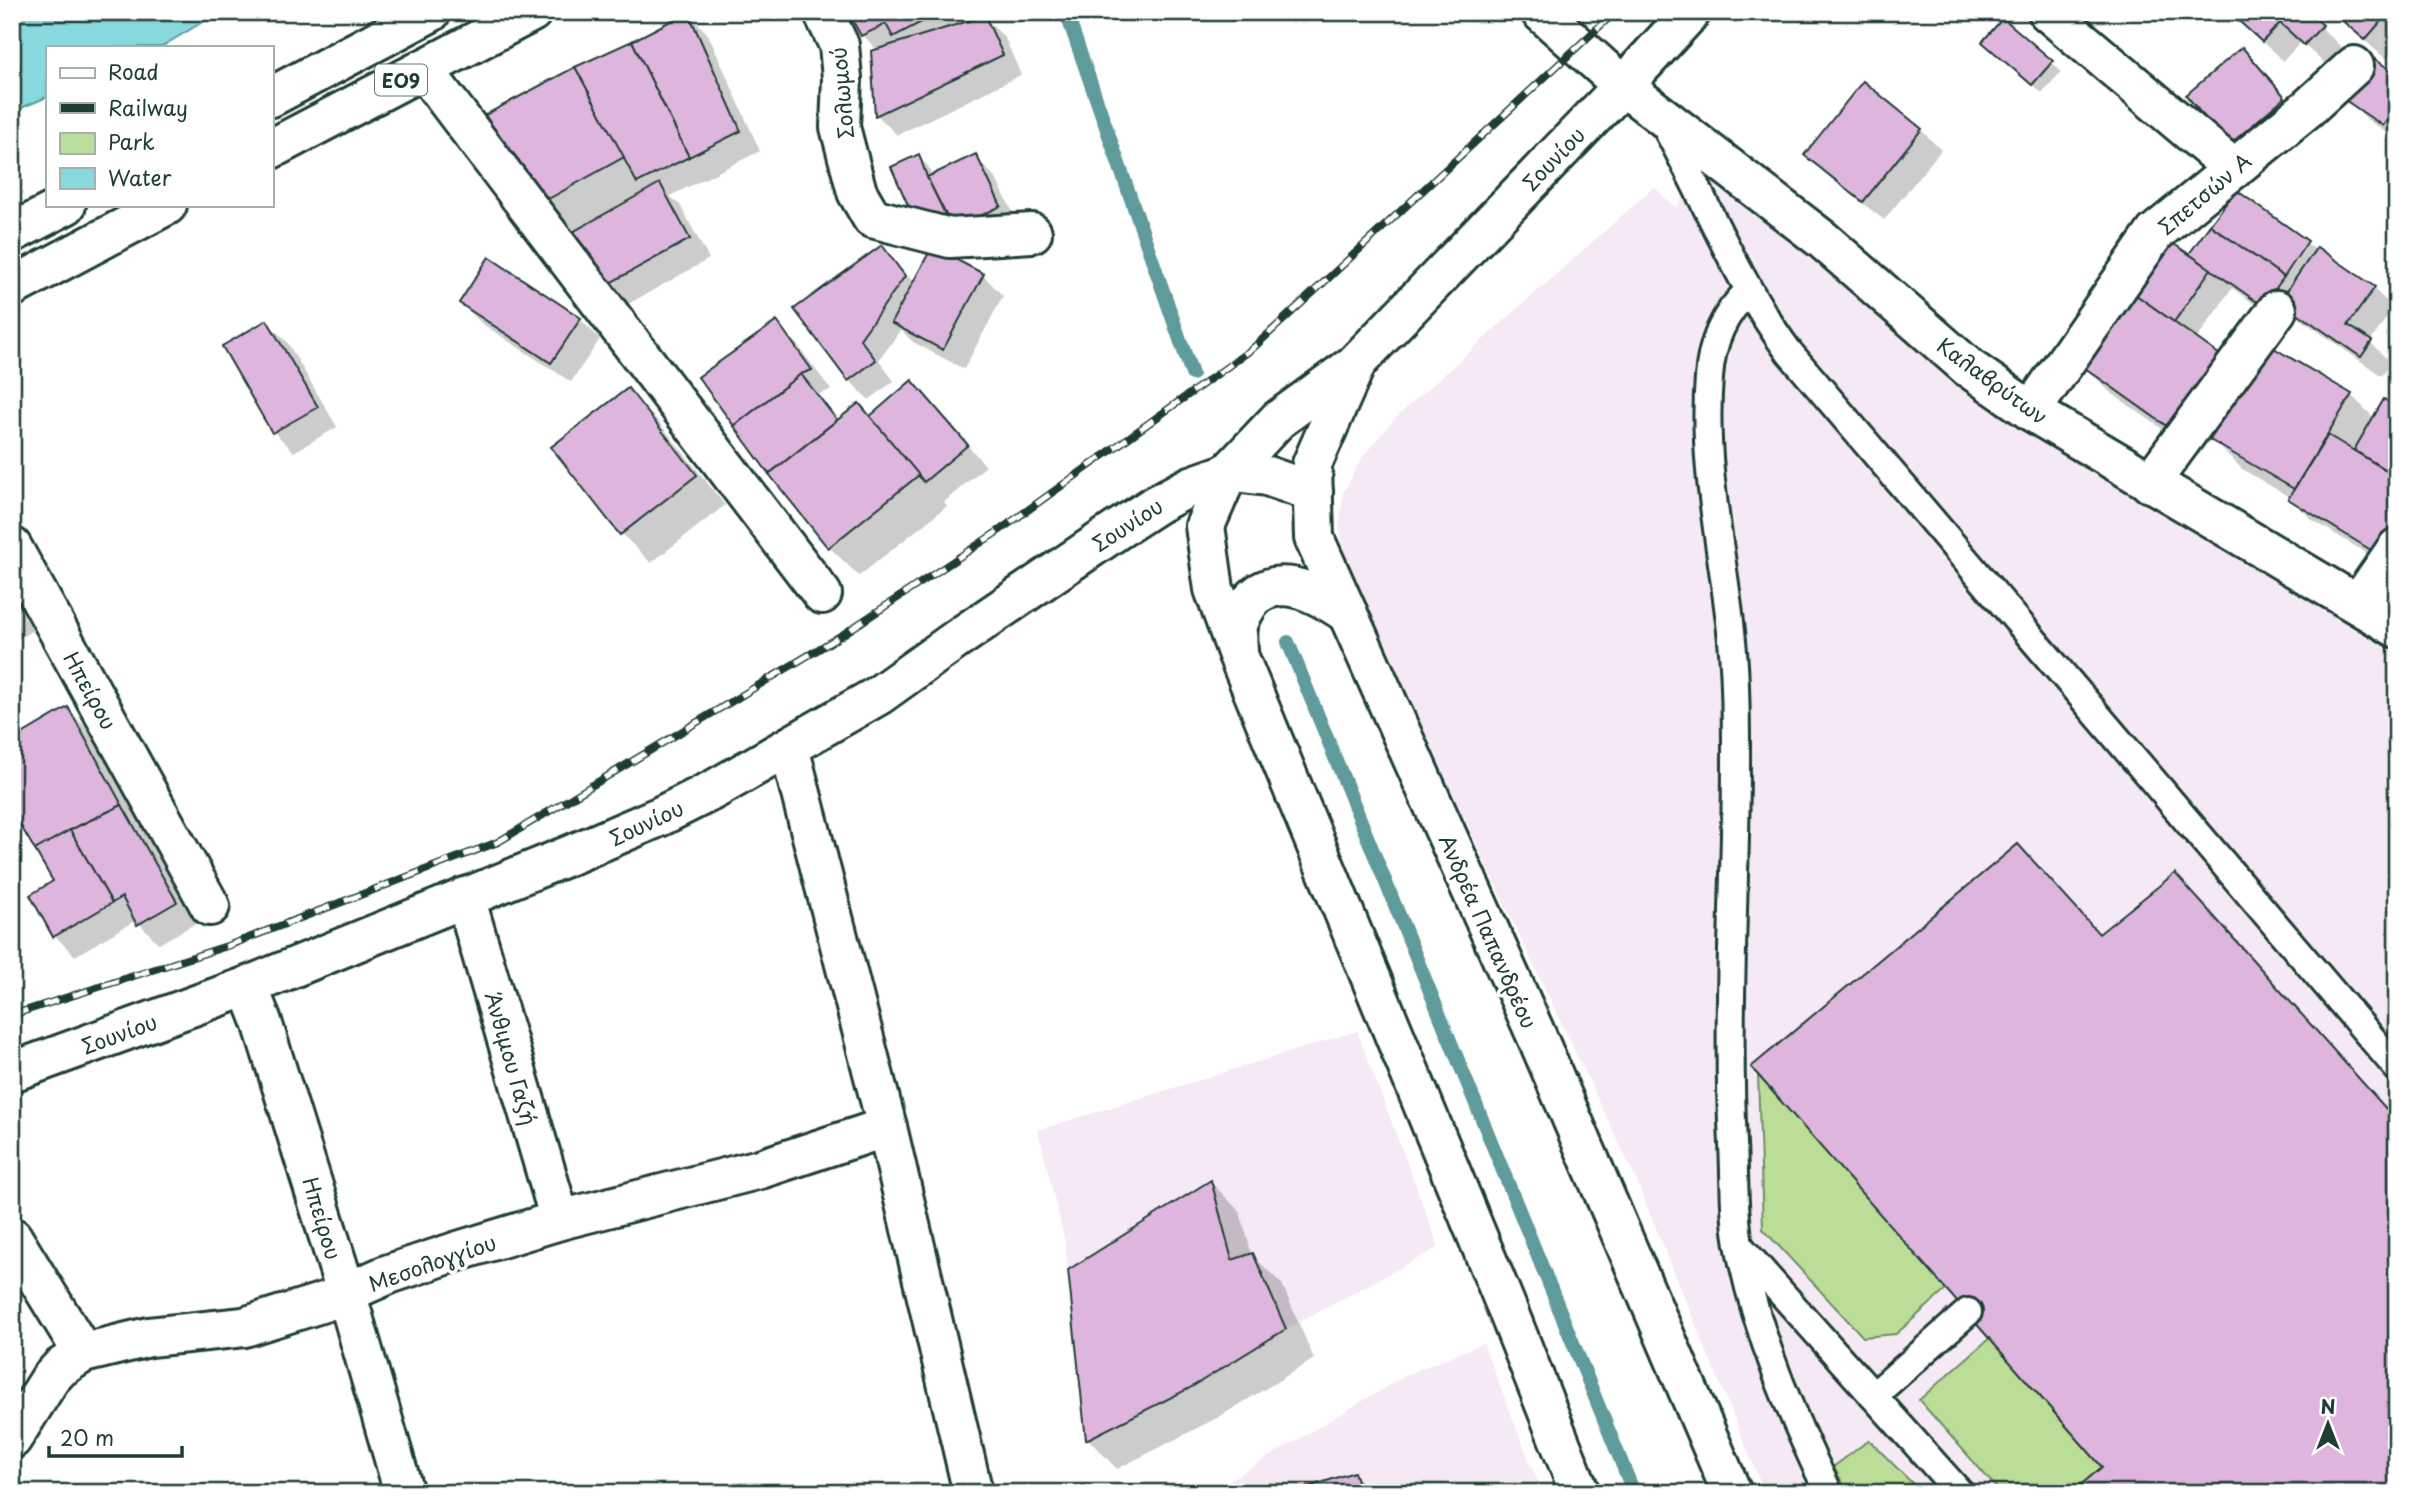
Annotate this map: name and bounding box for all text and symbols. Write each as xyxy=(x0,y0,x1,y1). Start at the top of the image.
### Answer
legend xyxy=(46,46,273,206)
street label: Σολωμού xyxy=(821,46,861,140)
text: Road xyxy=(108,55,159,87)
road number: ΕΟ9 xyxy=(375,64,427,96)
text: Railway xyxy=(108,91,188,123)
street label: Σουνίου xyxy=(1514,119,1592,197)
text: Park xyxy=(108,125,155,157)
street label: Σπετσών Α xyxy=(2150,144,2258,242)
text: Water xyxy=(108,161,172,193)
street label: Καλαβρύτων xyxy=(1931,329,2055,431)
street label: Σουνίου xyxy=(1085,489,1169,559)
street label: Ηπείρου xyxy=(56,645,126,735)
street label: Σουνίου xyxy=(604,791,688,853)
street label: Ανδρέα Παπανδρέου xyxy=(1432,829,1546,1033)
street label: Άνθιμου Γαζή xyxy=(478,988,546,1128)
street label: Σουνίου xyxy=(77,1005,161,1061)
street label: Ηπείρου xyxy=(295,1173,351,1263)
street label: Μεσολογγίου xyxy=(364,1225,500,1299)
north arrow xyxy=(2294,1390,2364,1460)
text: N xyxy=(2320,1392,2336,1420)
scale bar xyxy=(49,1414,182,1458)
text: 20 m xyxy=(60,1421,114,1453)

